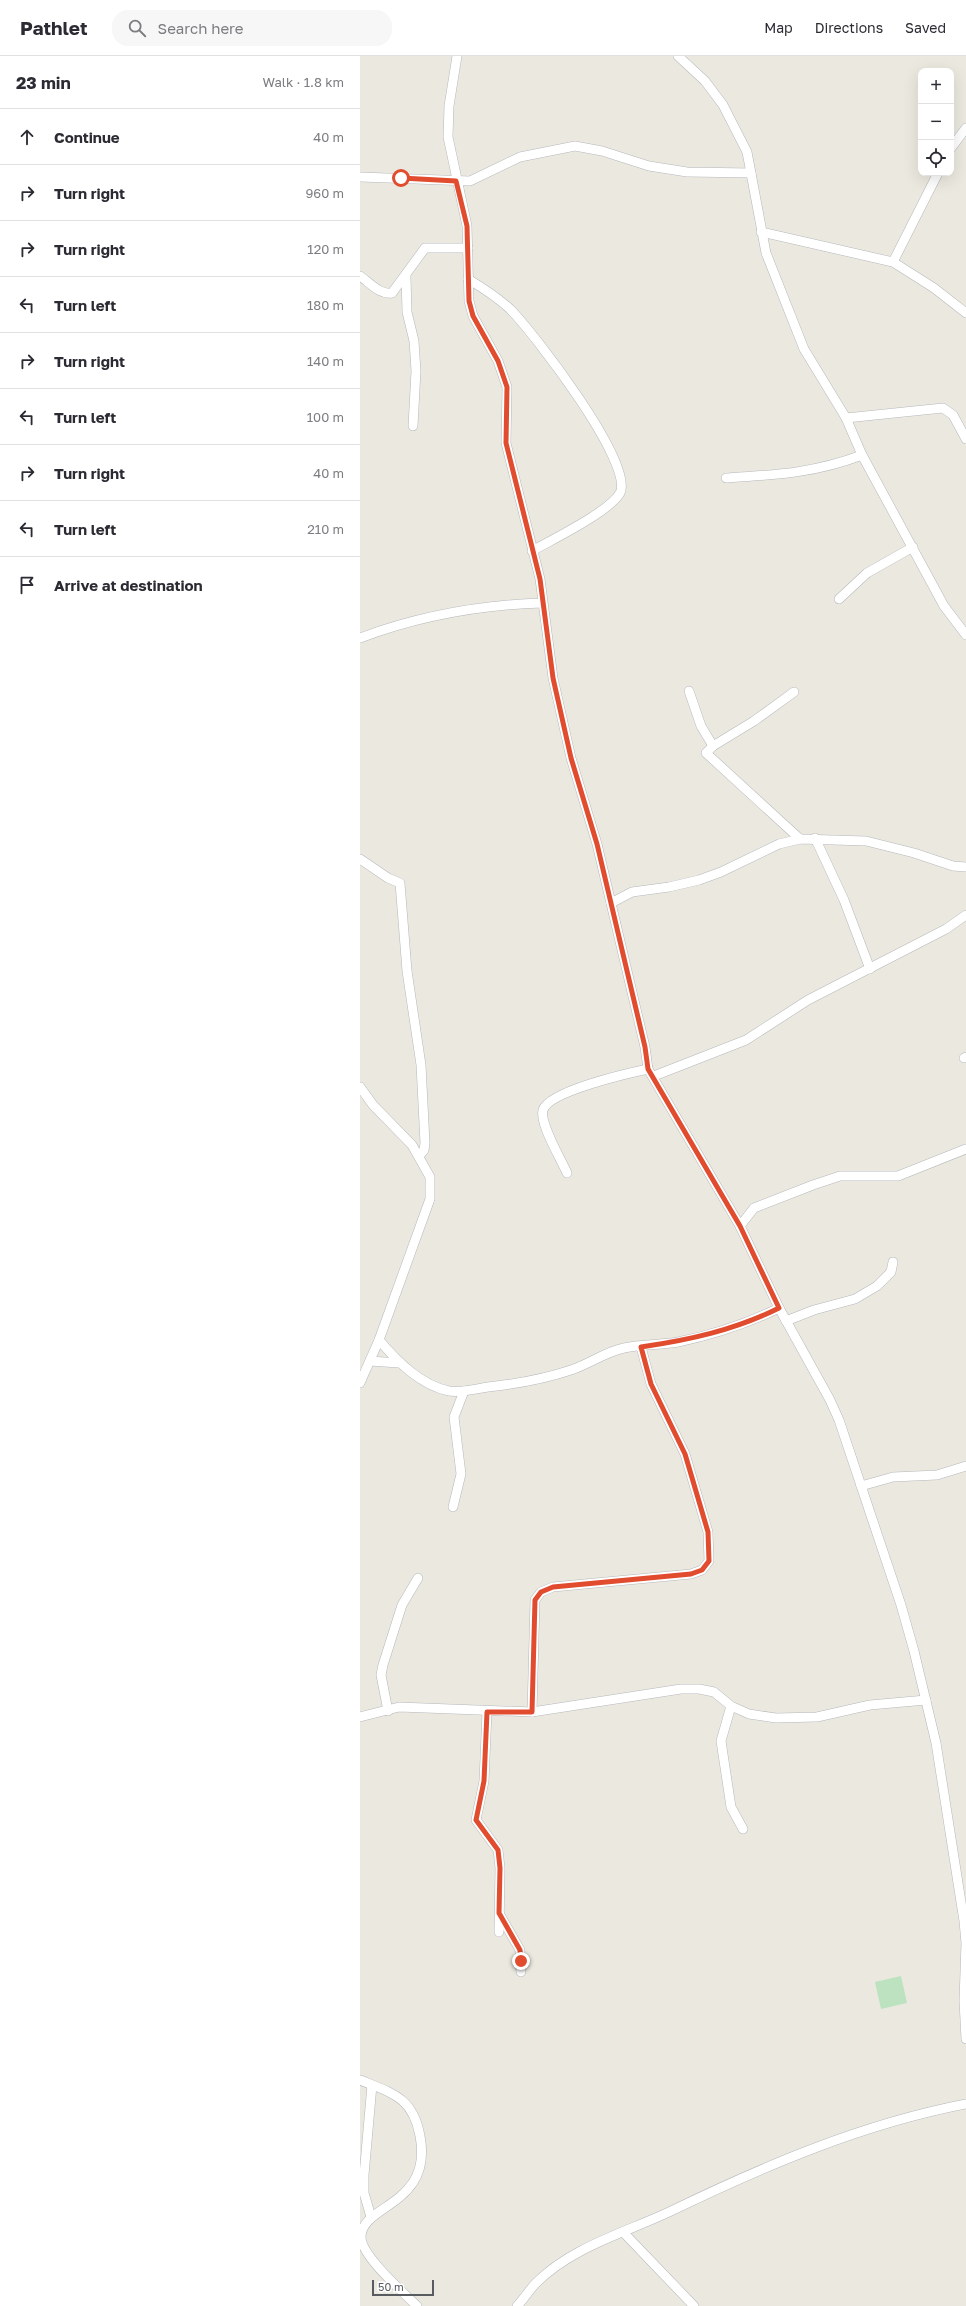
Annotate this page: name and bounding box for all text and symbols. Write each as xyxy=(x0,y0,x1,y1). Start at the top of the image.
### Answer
search box xyxy=(112,10,392,46)
text: Pathlet xyxy=(20,16,88,39)
icon: search xyxy=(126,17,148,39)
text: Search here xyxy=(158,19,244,37)
text: Map xyxy=(764,19,793,36)
text: Directions xyxy=(815,19,883,36)
text: Saved xyxy=(905,19,946,36)
map controls xyxy=(918,68,954,176)
button: + xyxy=(918,68,954,104)
text: 23 min xyxy=(16,72,71,93)
text: Walk · 1.8 km xyxy=(263,74,344,90)
button: − xyxy=(918,104,954,140)
icon: ahead xyxy=(16,126,38,148)
text: Continue xyxy=(54,128,120,146)
text: 40 m xyxy=(313,129,344,145)
button: locate xyxy=(918,140,954,176)
route start xyxy=(392,169,410,187)
icon: right xyxy=(16,182,38,204)
text: Turn right xyxy=(54,184,125,202)
text: 960 m xyxy=(305,185,344,201)
icon: right xyxy=(16,238,38,260)
text: Turn right xyxy=(54,240,125,258)
text: 120 m xyxy=(307,241,344,257)
icon: left xyxy=(16,294,38,316)
text: Turn left xyxy=(54,296,116,314)
text: 180 m xyxy=(307,297,344,313)
icon: right xyxy=(16,350,38,372)
text: Turn right xyxy=(54,352,125,370)
text: 140 m xyxy=(307,353,344,369)
icon: left xyxy=(16,406,38,428)
text: Turn left xyxy=(54,408,116,426)
text: 100 m xyxy=(307,409,344,425)
icon: right xyxy=(16,462,38,484)
text: Turn right xyxy=(54,464,125,482)
text: 40 m xyxy=(313,465,344,481)
icon: left xyxy=(16,518,38,540)
text: Turn left xyxy=(54,520,116,538)
text: 210 m xyxy=(307,521,344,537)
icon: arrive xyxy=(16,574,38,596)
text: Arrive at destination xyxy=(54,576,203,594)
route end xyxy=(512,1952,530,1970)
scale bar xyxy=(372,2278,434,2297)
text: 50 m xyxy=(378,2280,404,2293)

